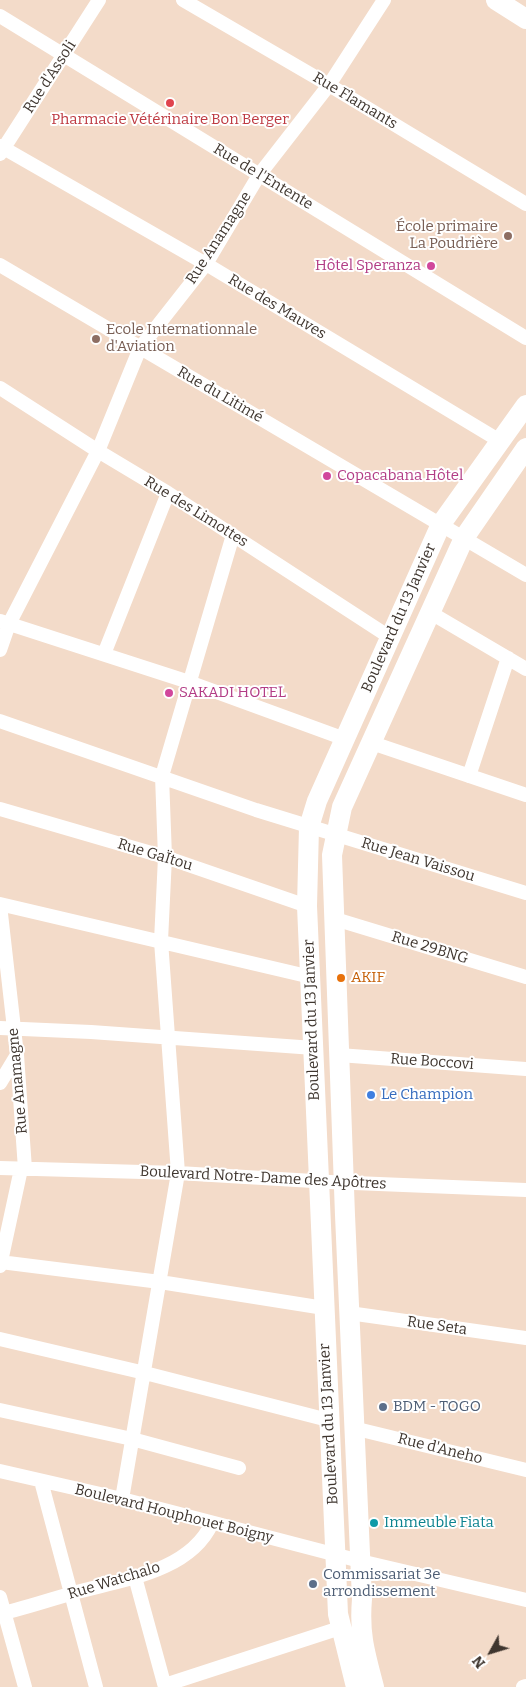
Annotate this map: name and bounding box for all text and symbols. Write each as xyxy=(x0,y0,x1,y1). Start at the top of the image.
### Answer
street label: Rue d'Assoli xyxy=(20,37,80,117)
street label: Rue Flamants xyxy=(310,69,400,133)
marker: Pharmacie Vétérinaire Bon Berger xyxy=(164,97,176,109)
place label: Pharmacie Vétérinaire Bon Berger xyxy=(51,111,289,129)
street label: Rue de l'Entente xyxy=(210,140,316,214)
street label: Rue Anamagne xyxy=(182,188,256,288)
place label: École primaire La Poudrière xyxy=(396,218,498,253)
marker: École primaire La Poudrière xyxy=(502,230,514,242)
place label: Hôtel Speranza xyxy=(315,257,421,275)
marker: Hôtel Speranza xyxy=(425,260,437,272)
street label: Rue des Mauves xyxy=(225,271,329,343)
place label: Ecole Internationnale d'Aviation xyxy=(106,321,257,356)
marker: Ecole Internationnale d'Aviation xyxy=(90,333,102,345)
street label: Rue du Litimé xyxy=(174,363,266,427)
place label: Copacabana Hôtel xyxy=(337,467,463,485)
marker: Copacabana Hôtel xyxy=(321,470,333,482)
street label: Rue des Limottes xyxy=(141,473,251,551)
street label: Boulevard du 13 Janvier xyxy=(358,541,440,695)
place label: SAKADI HOTEL xyxy=(179,684,286,702)
marker: SAKADI HOTEL xyxy=(163,687,175,699)
street label: Rue Jean Vaissou xyxy=(359,834,477,886)
street label: Rue GaÏtou xyxy=(115,835,195,875)
street label: Rue 29BNG xyxy=(389,928,471,968)
street label: Boulevard du 13 Janvier xyxy=(300,939,324,1101)
place label: AKIF xyxy=(351,969,385,987)
marker: AKIF xyxy=(335,972,347,984)
street label: Rue Anamagne xyxy=(4,1027,32,1135)
street label: Rue Boccovi xyxy=(390,1050,474,1074)
place label: Le Champion xyxy=(381,1086,473,1104)
marker: Le Champion xyxy=(365,1089,377,1101)
street label: Boulevard Notre-Dame des Apôtres xyxy=(139,1163,387,1193)
street label: Rue Seta xyxy=(406,1313,468,1339)
street label: Boulevard du 13 Janvier xyxy=(316,1343,342,1505)
place label: BDM - TOGO xyxy=(393,1398,481,1416)
marker: BDM - TOGO xyxy=(377,1401,389,1413)
street label: Rue d'Aneho xyxy=(396,1430,484,1468)
street label: Boulevard Houphouet Boigny xyxy=(73,1481,275,1547)
place label: Immeuble Fiata xyxy=(384,1514,494,1532)
marker: Immeuble Fiata xyxy=(368,1517,380,1529)
street label: Rue Watchalo xyxy=(66,1558,162,1604)
place label: Commissariat 3e arrondissement xyxy=(323,1566,440,1601)
marker: Commissariat 3e arrondissement xyxy=(307,1578,319,1590)
north arrow xyxy=(466,1627,516,1677)
text: N xyxy=(469,1652,489,1671)

